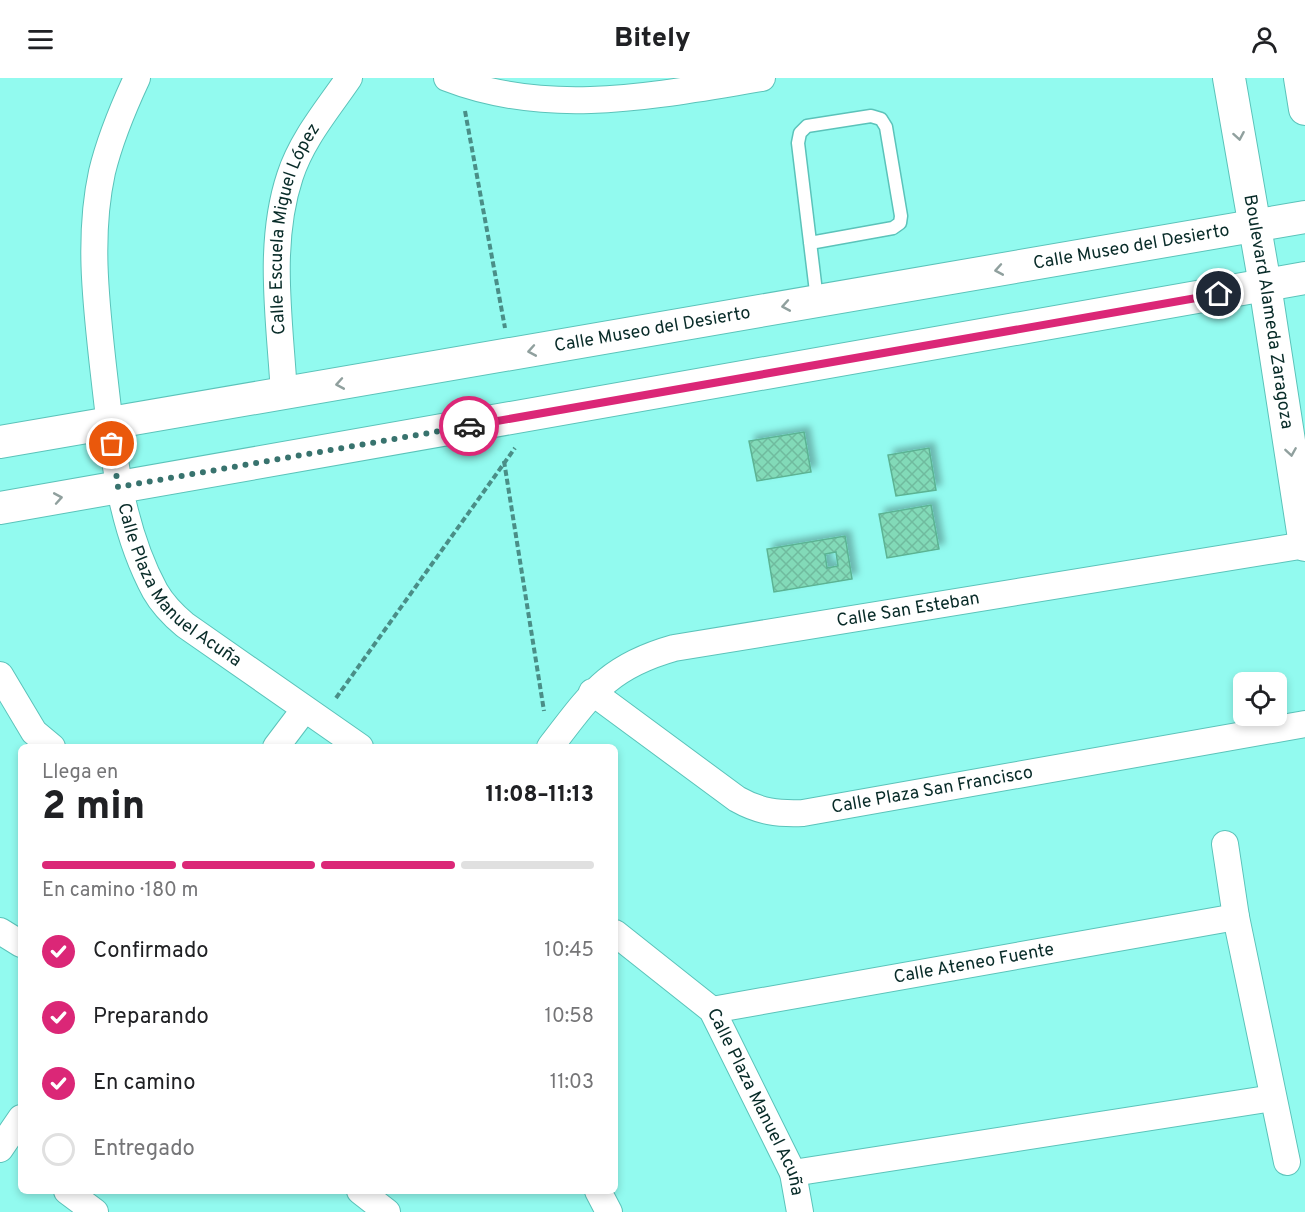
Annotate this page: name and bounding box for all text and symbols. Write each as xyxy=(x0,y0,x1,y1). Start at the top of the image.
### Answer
text: Bitely xyxy=(614,22,691,56)
icon: menu xyxy=(24,23,57,56)
icon: person xyxy=(1248,23,1281,56)
street label: Calle Escuela Miguel López xyxy=(265,119,325,336)
one-way arrow xyxy=(1233,131,1245,140)
street label: Boulevard Alameda Zaragoza xyxy=(1238,193,1298,431)
street label: Calle Museo del Desierto xyxy=(1031,219,1231,275)
one-way arrow xyxy=(994,263,1004,275)
pin xyxy=(1193,268,1244,319)
icon: home xyxy=(1202,277,1235,310)
one-way arrow xyxy=(782,300,791,312)
street label: Calle Museo del Desierto xyxy=(552,301,752,358)
one-way arrow xyxy=(527,344,537,357)
one-way arrow xyxy=(335,377,345,390)
courier xyxy=(439,396,499,456)
icon: car xyxy=(453,410,486,443)
pin xyxy=(86,418,137,469)
icon: bag xyxy=(95,427,128,460)
one-way arrow xyxy=(1284,448,1296,457)
one-way arrow xyxy=(52,492,62,505)
street label: Calle Plaza Manuel Acuña xyxy=(112,501,246,672)
street label: Calle San Esteban xyxy=(835,587,981,633)
map controls xyxy=(1233,672,1287,726)
button: locate xyxy=(1233,672,1287,726)
text: Llega en xyxy=(42,760,118,786)
street label: Calle Plaza San Francisco xyxy=(830,761,1035,819)
text: 11:08–11:13 xyxy=(485,782,594,809)
text: 2 min xyxy=(42,784,145,833)
text: En camino · 180 m xyxy=(42,878,199,904)
icon: check xyxy=(42,935,75,968)
text: Confirmado xyxy=(93,938,209,965)
text: 10:45 xyxy=(544,938,594,964)
street label: Calle Ateneo Fuente xyxy=(892,938,1056,989)
icon: check xyxy=(42,1001,75,1034)
text: Preparando xyxy=(93,1004,209,1031)
text: 10:58 xyxy=(545,1004,594,1030)
street label: Calle Plaza Manuel Acuña xyxy=(701,1004,808,1197)
icon: check xyxy=(42,1067,75,1100)
text: En camino xyxy=(93,1070,195,1097)
text: 11:03 xyxy=(550,1070,594,1096)
text: Entregado xyxy=(93,1136,195,1163)

